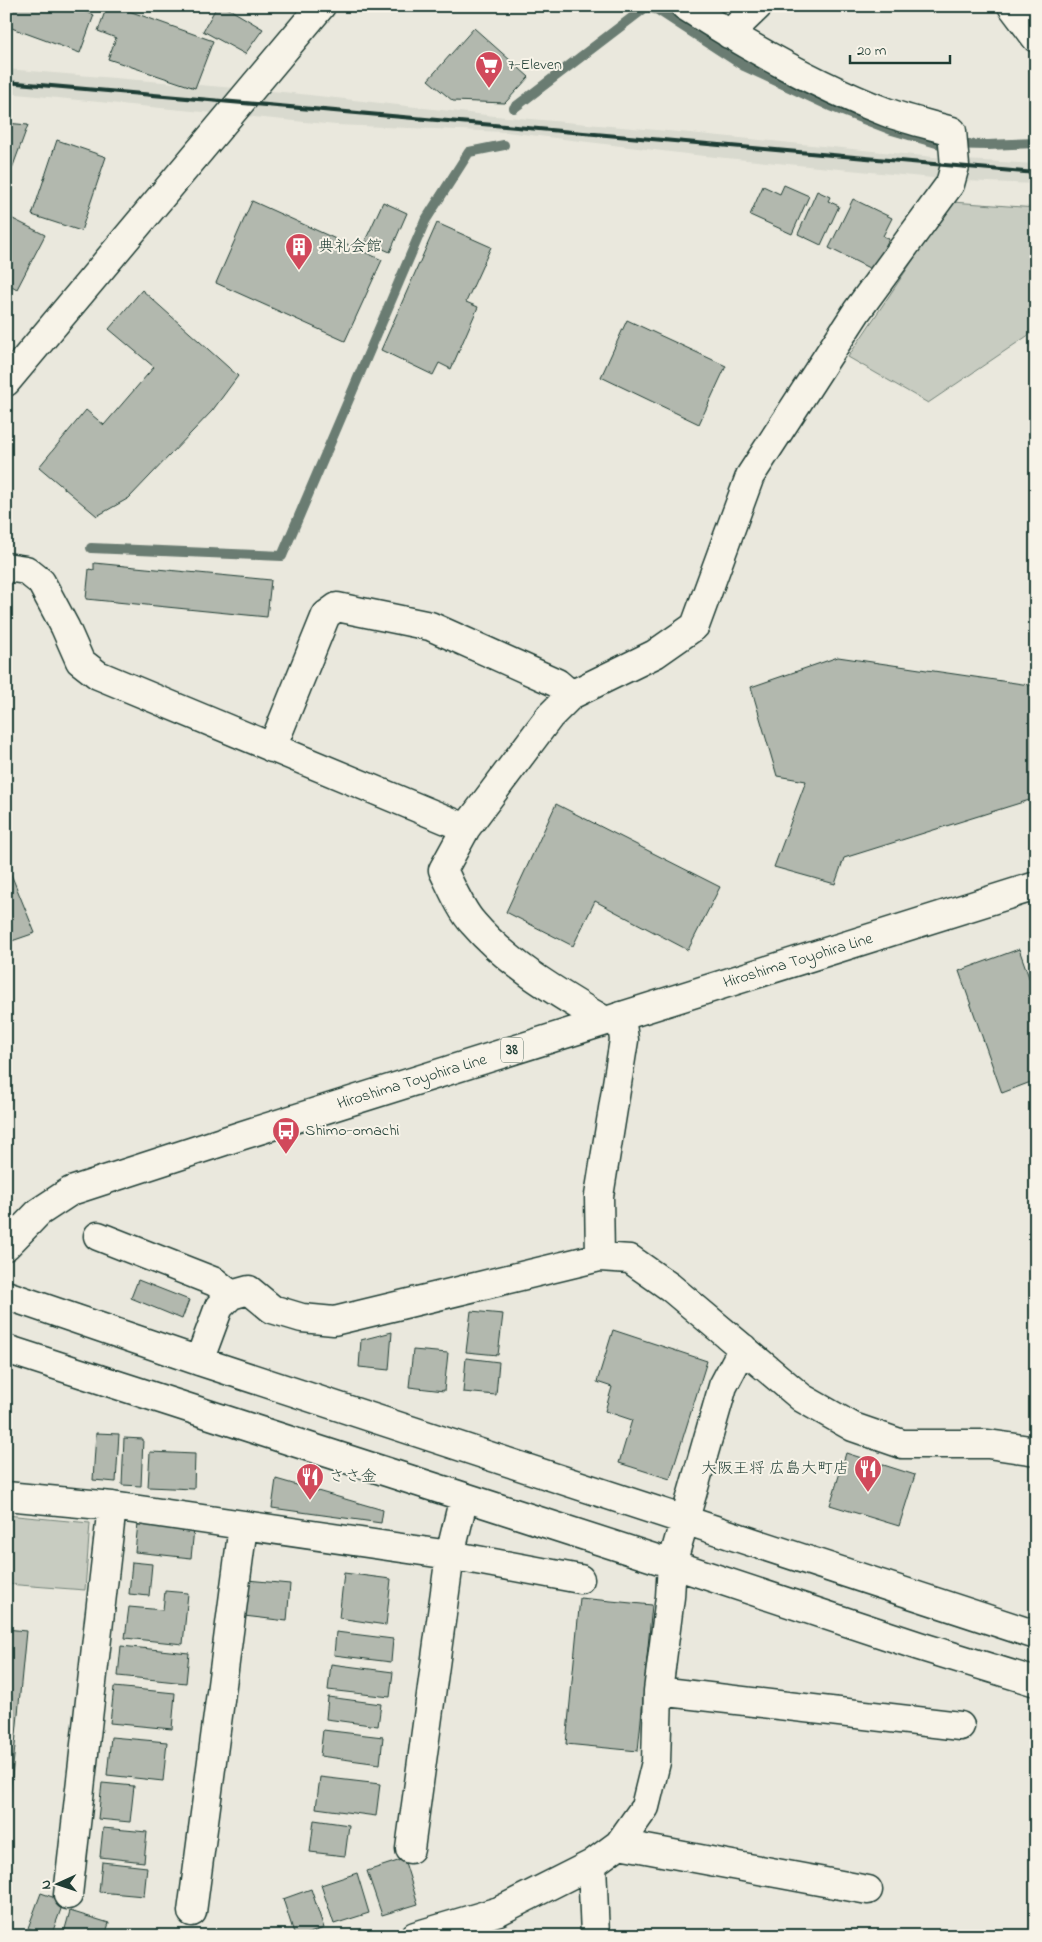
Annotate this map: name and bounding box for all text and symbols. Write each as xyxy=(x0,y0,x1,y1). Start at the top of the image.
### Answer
scale bar xyxy=(850,32,950,64)
text: 20 m xyxy=(857,40,887,62)
supermarket icon: 7-Eleven xyxy=(474,50,504,89)
place label: 7-Eleven xyxy=(508,53,562,77)
building icon: 典礼会館 xyxy=(284,232,314,271)
place label: 典礼会館 xyxy=(318,235,382,259)
street label: Hiroshima Toyohira Line xyxy=(720,927,876,995)
road number: 38 xyxy=(501,1038,523,1062)
street label: Hiroshima Toyohira Line xyxy=(334,1048,490,1116)
bus stop icon: Shimo-omachi xyxy=(271,1116,301,1155)
place label: Shimo-omachi xyxy=(305,1119,400,1143)
restaurant icon: 大阪王将 広島大町店 xyxy=(853,1454,883,1493)
place label: 大阪王将 広島大町店 xyxy=(701,1457,849,1481)
restaurant icon: ささ金 xyxy=(295,1462,325,1501)
place label: ささ金 xyxy=(329,1465,377,1489)
north arrow xyxy=(32,1860,82,1910)
text: N xyxy=(36,1879,57,1890)

